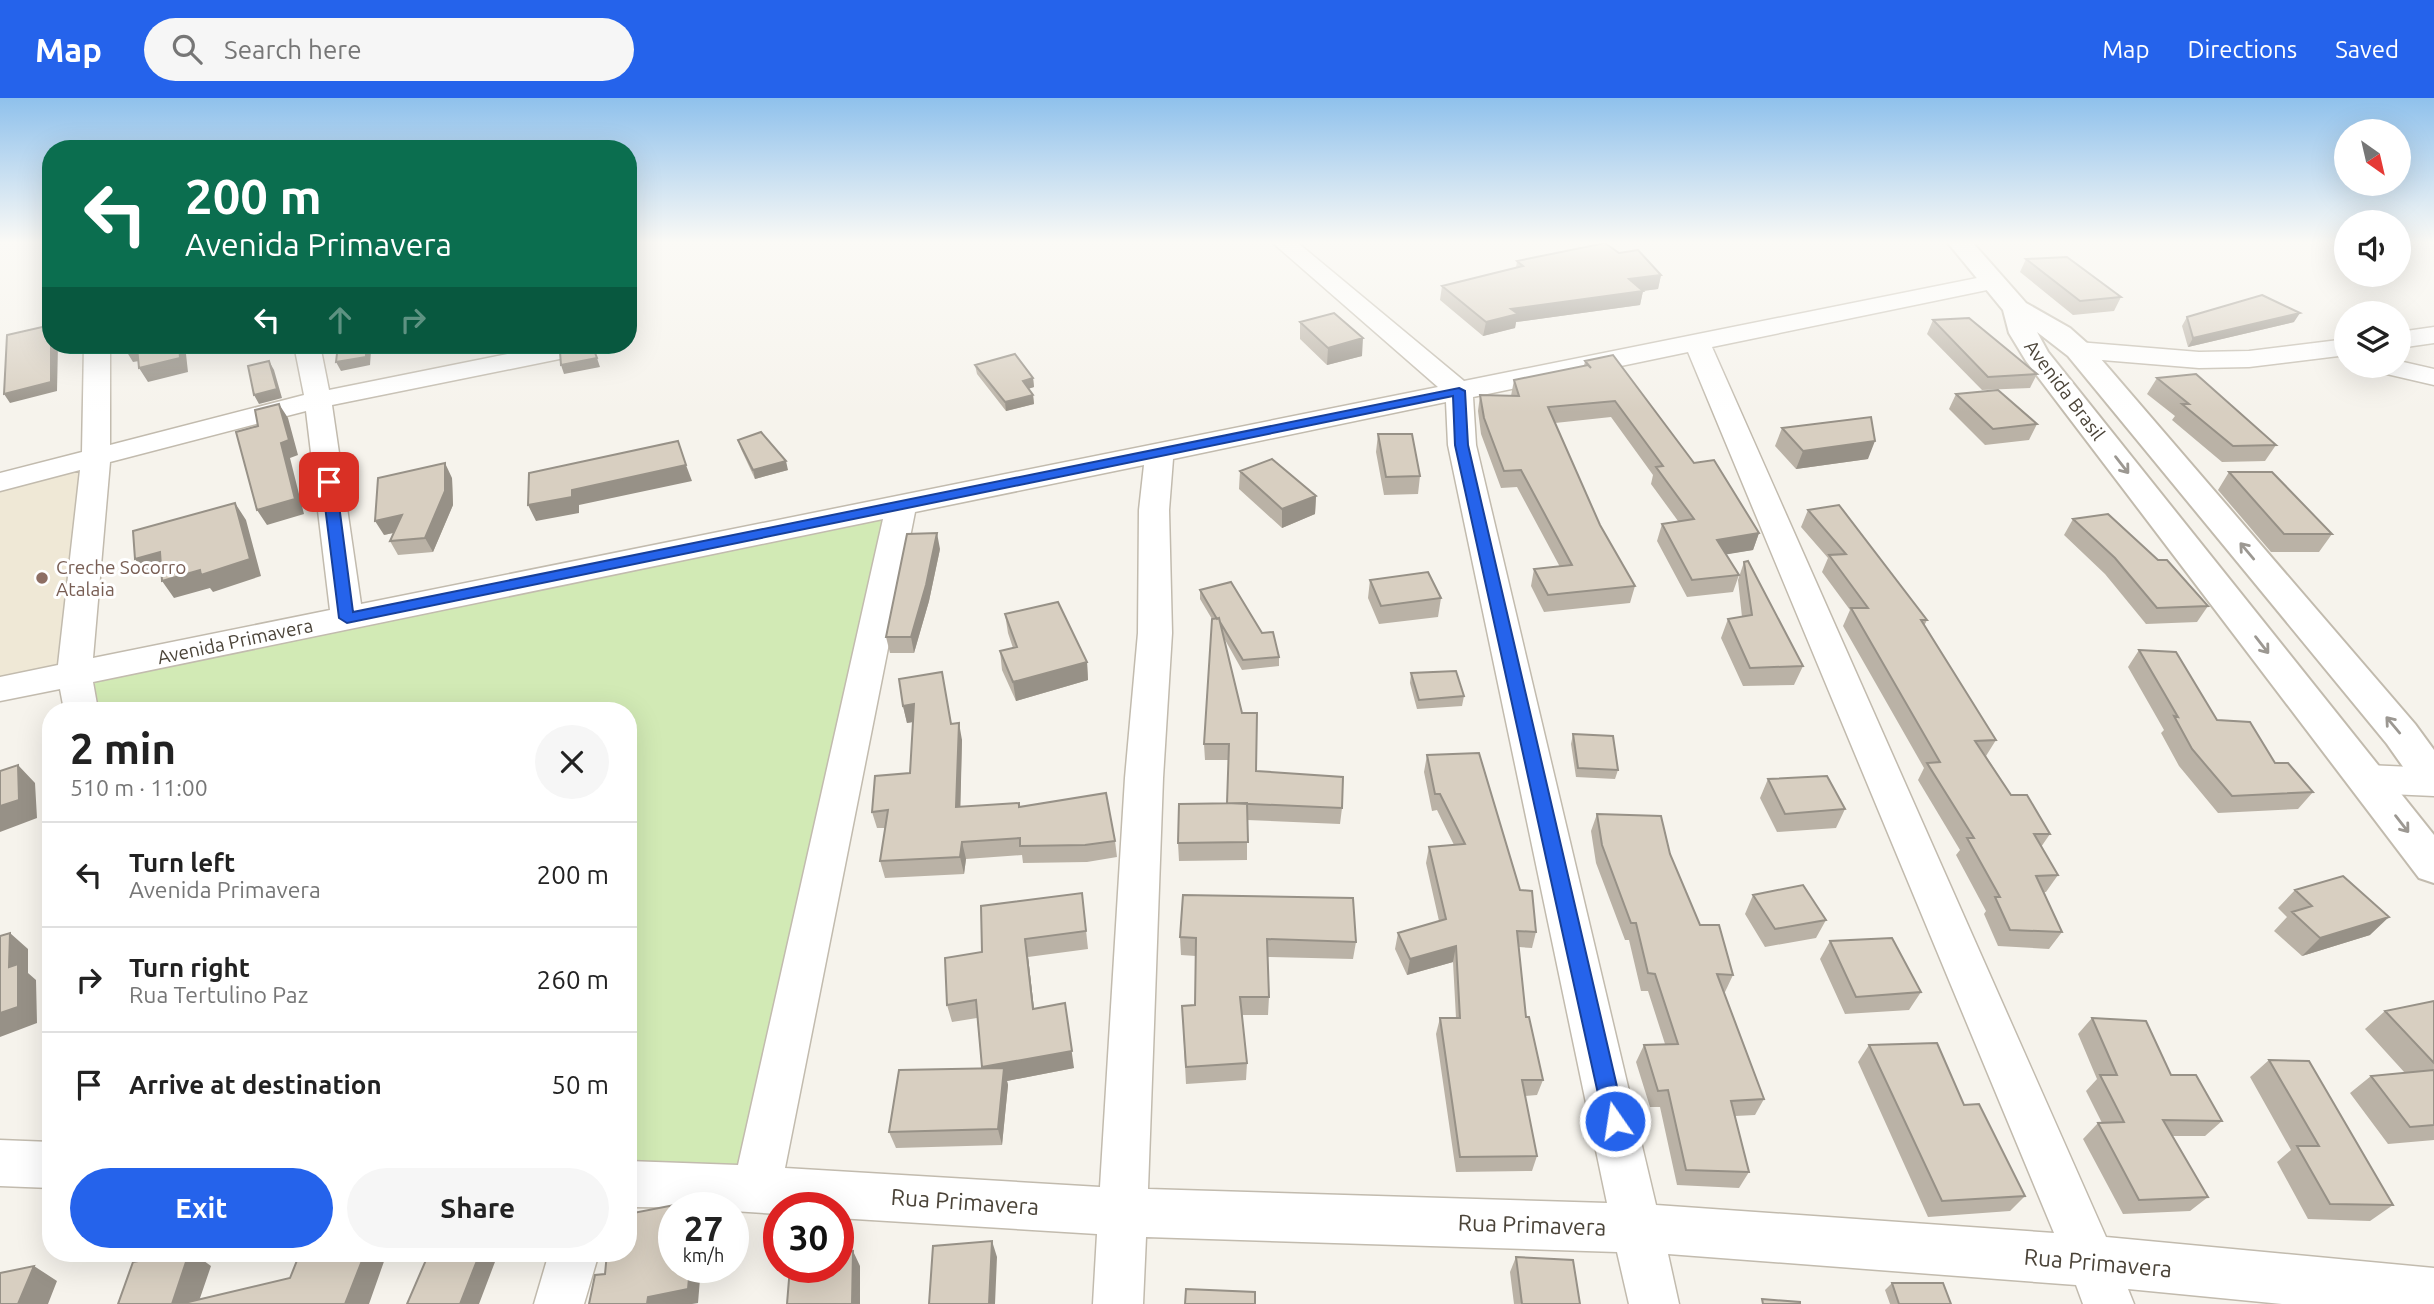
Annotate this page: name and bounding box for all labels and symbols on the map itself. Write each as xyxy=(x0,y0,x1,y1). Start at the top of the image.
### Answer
north arrow xyxy=(2334,119,2412,196)
street label: Avenida Brasil xyxy=(2020,336,2110,444)
pin xyxy=(299,452,359,512)
one-way arrow xyxy=(2115,456,2130,474)
one-way arrow xyxy=(2239,542,2254,560)
place label: Creche Socorro Atalaia xyxy=(56,556,186,600)
marker: Creche Socorro Atalaia xyxy=(34,570,50,586)
street label: Avenida Primavera xyxy=(155,614,315,668)
one-way arrow xyxy=(2255,635,2270,654)
one-way arrow xyxy=(2385,716,2401,734)
one-way arrow xyxy=(2394,815,2409,833)
position arrow xyxy=(1578,1084,1652,1158)
street label: Rua Primavera xyxy=(890,1184,1040,1219)
speed limit sign: 30 xyxy=(763,1192,854,1283)
street label: Rua Primavera xyxy=(1457,1209,1607,1240)
street label: Rua Primavera xyxy=(2023,1244,2173,1281)

